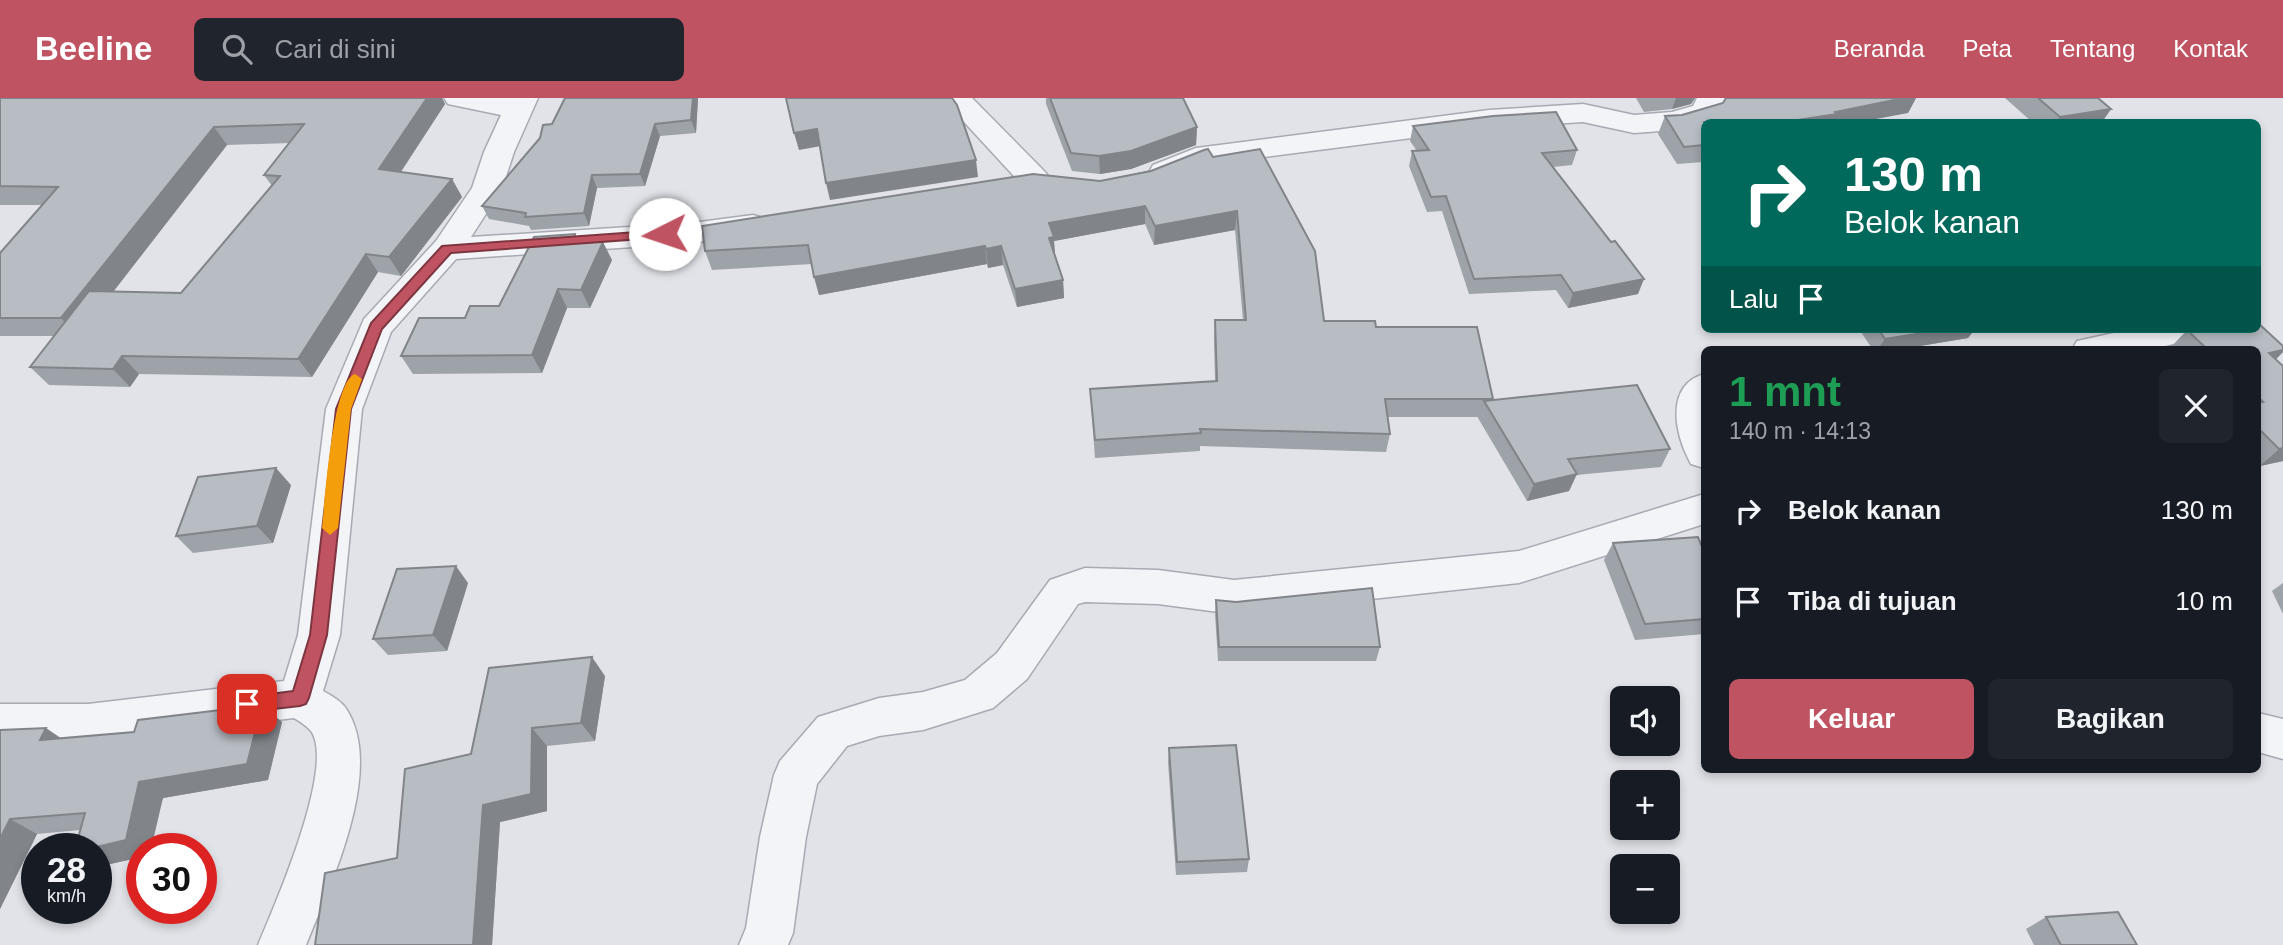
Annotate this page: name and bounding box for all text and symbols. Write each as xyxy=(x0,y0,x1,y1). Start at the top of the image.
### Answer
search box xyxy=(194,18,684,81)
text: Beeline xyxy=(35,30,152,67)
icon: search xyxy=(218,30,256,68)
text: Cari di sini xyxy=(274,34,396,64)
text: Beranda xyxy=(1834,35,1925,62)
text: Peta xyxy=(1963,35,2012,62)
text: Tentang xyxy=(2050,35,2135,62)
text: Kontak xyxy=(2173,35,2248,62)
icon: right xyxy=(1729,147,1820,238)
text: 130 m xyxy=(1844,147,1983,201)
position arrow xyxy=(628,197,702,271)
text: Belok kanan xyxy=(1844,204,2020,240)
icon: arrive xyxy=(1792,280,1830,318)
text: Lalu xyxy=(1729,284,1778,314)
text: 1 mnt xyxy=(1729,368,1841,415)
button: close xyxy=(2159,369,2233,443)
text: 140 m · 14:13 xyxy=(1729,418,1871,444)
icon: right xyxy=(1729,492,1767,530)
text: Belok kanan xyxy=(1788,495,1941,525)
text: 130 m xyxy=(2161,495,2233,525)
icon: arrive xyxy=(1729,583,1767,621)
text: Tiba di tujuan xyxy=(1788,586,1957,616)
text: 10 m xyxy=(2175,586,2233,616)
pin xyxy=(217,674,277,734)
button: Keluar xyxy=(1729,679,1974,759)
button: Bagikan xyxy=(1988,679,2233,759)
icon: arrive xyxy=(228,685,266,723)
map controls xyxy=(1610,686,1680,924)
button: sound xyxy=(1610,686,1680,756)
button: + xyxy=(1610,770,1680,840)
speed limit sign: 30 xyxy=(126,833,217,924)
text: 28 xyxy=(47,850,86,889)
button: − xyxy=(1610,854,1680,924)
text: km/h xyxy=(47,886,86,906)

